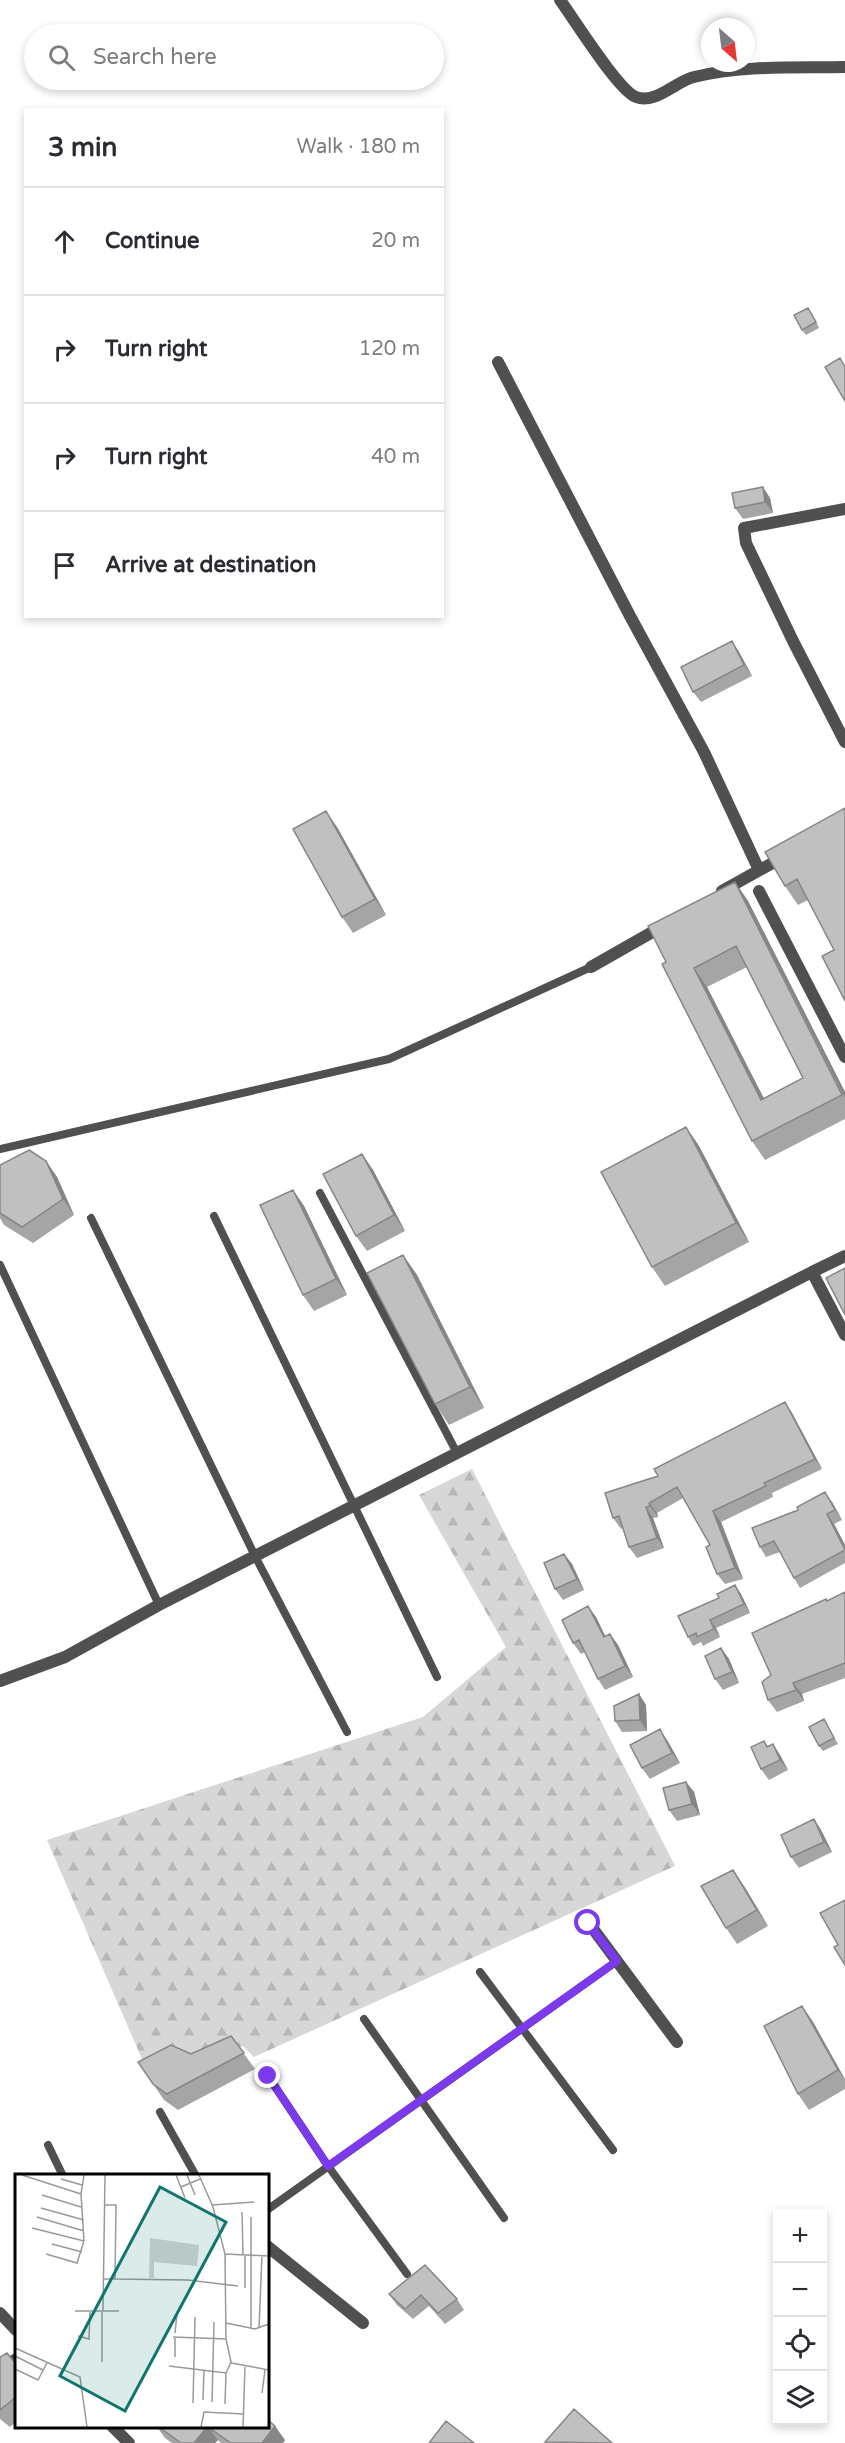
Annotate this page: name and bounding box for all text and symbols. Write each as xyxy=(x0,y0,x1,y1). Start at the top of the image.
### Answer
north arrow xyxy=(701,18,755,72)
search box xyxy=(24,24,444,90)
icon: search xyxy=(45,41,78,74)
text: Search here xyxy=(93,44,217,70)
text: 3 min xyxy=(48,132,117,163)
text: Walk · 180 m xyxy=(297,135,420,159)
icon: ahead xyxy=(48,225,81,258)
text: Continue xyxy=(105,228,200,254)
text: 20 m xyxy=(371,229,420,253)
icon: right xyxy=(48,333,81,366)
text: Turn right xyxy=(105,336,207,362)
text: 120 m xyxy=(359,337,420,361)
icon: right xyxy=(48,441,81,474)
text: Turn right xyxy=(105,444,207,470)
text: 40 m xyxy=(371,445,420,469)
icon: arrive xyxy=(48,549,81,582)
text: Arrive at destination xyxy=(105,552,316,578)
route start xyxy=(574,1909,600,1935)
route end xyxy=(254,2062,280,2088)
inset map xyxy=(15,2174,268,2428)
map controls xyxy=(773,2209,827,2425)
button: + xyxy=(773,2209,827,2263)
button: − xyxy=(773,2263,827,2317)
button: locate xyxy=(773,2317,827,2371)
button: layers xyxy=(773,2371,827,2425)

